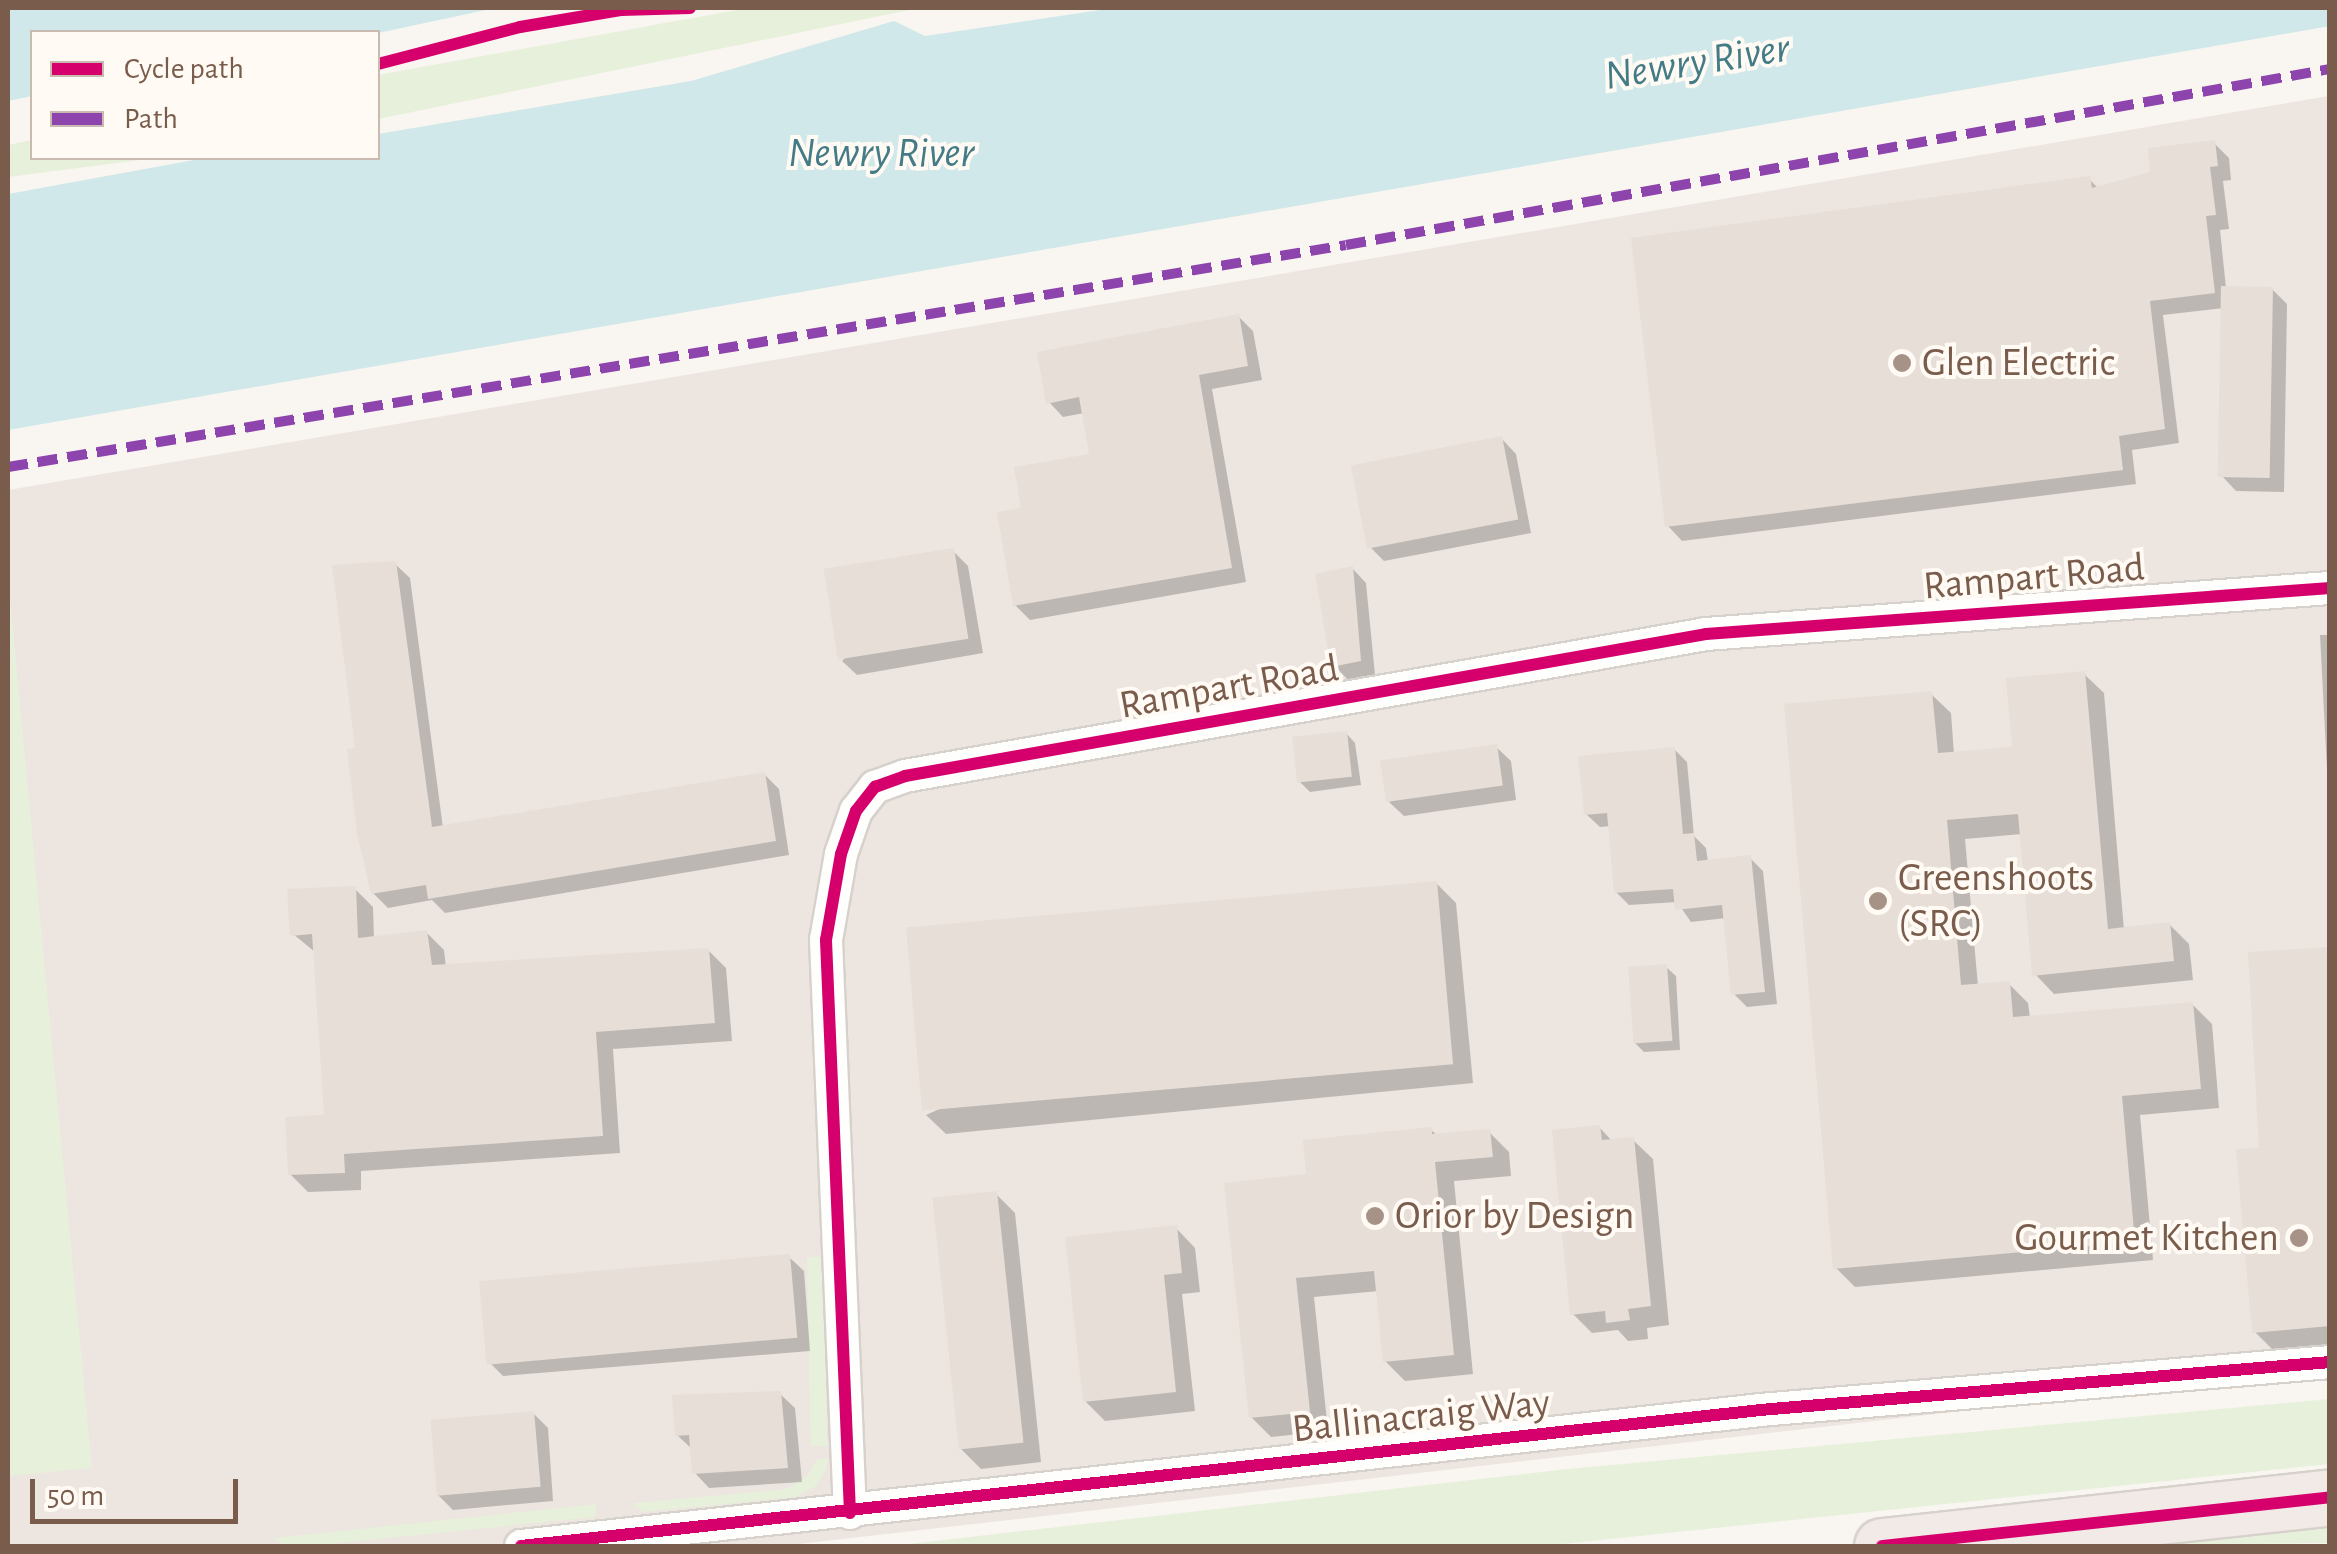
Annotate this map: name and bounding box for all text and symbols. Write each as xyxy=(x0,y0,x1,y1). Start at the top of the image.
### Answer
water label: Newry River xyxy=(1601,23,1793,101)
legend xyxy=(30,30,380,160)
text: Cycle path xyxy=(124,54,244,84)
text: Path xyxy=(124,104,178,134)
water label: Newry River xyxy=(788,128,974,178)
place label: Glen Electric xyxy=(1922,339,2115,387)
marker: Glen Electric xyxy=(1891,352,1913,374)
street label: Rampart Road xyxy=(1921,543,2147,611)
street label: Rampart Road xyxy=(1116,644,1342,730)
place label: Greenshoots (SRC) xyxy=(1898,854,2094,948)
marker: Greenshoots (SRC) xyxy=(1867,890,1889,912)
place label: Orior by Design xyxy=(1395,1192,1634,1240)
marker: Orior by Design xyxy=(1364,1205,1386,1227)
place label: Gourmet Kitchen xyxy=(2014,1214,2279,1262)
marker: Gourmet Kitchen xyxy=(2288,1227,2310,1249)
street label: Ballinacraig Way xyxy=(1290,1379,1552,1453)
scale bar xyxy=(35,1459,242,1521)
text: 50 m xyxy=(47,1481,104,1511)

